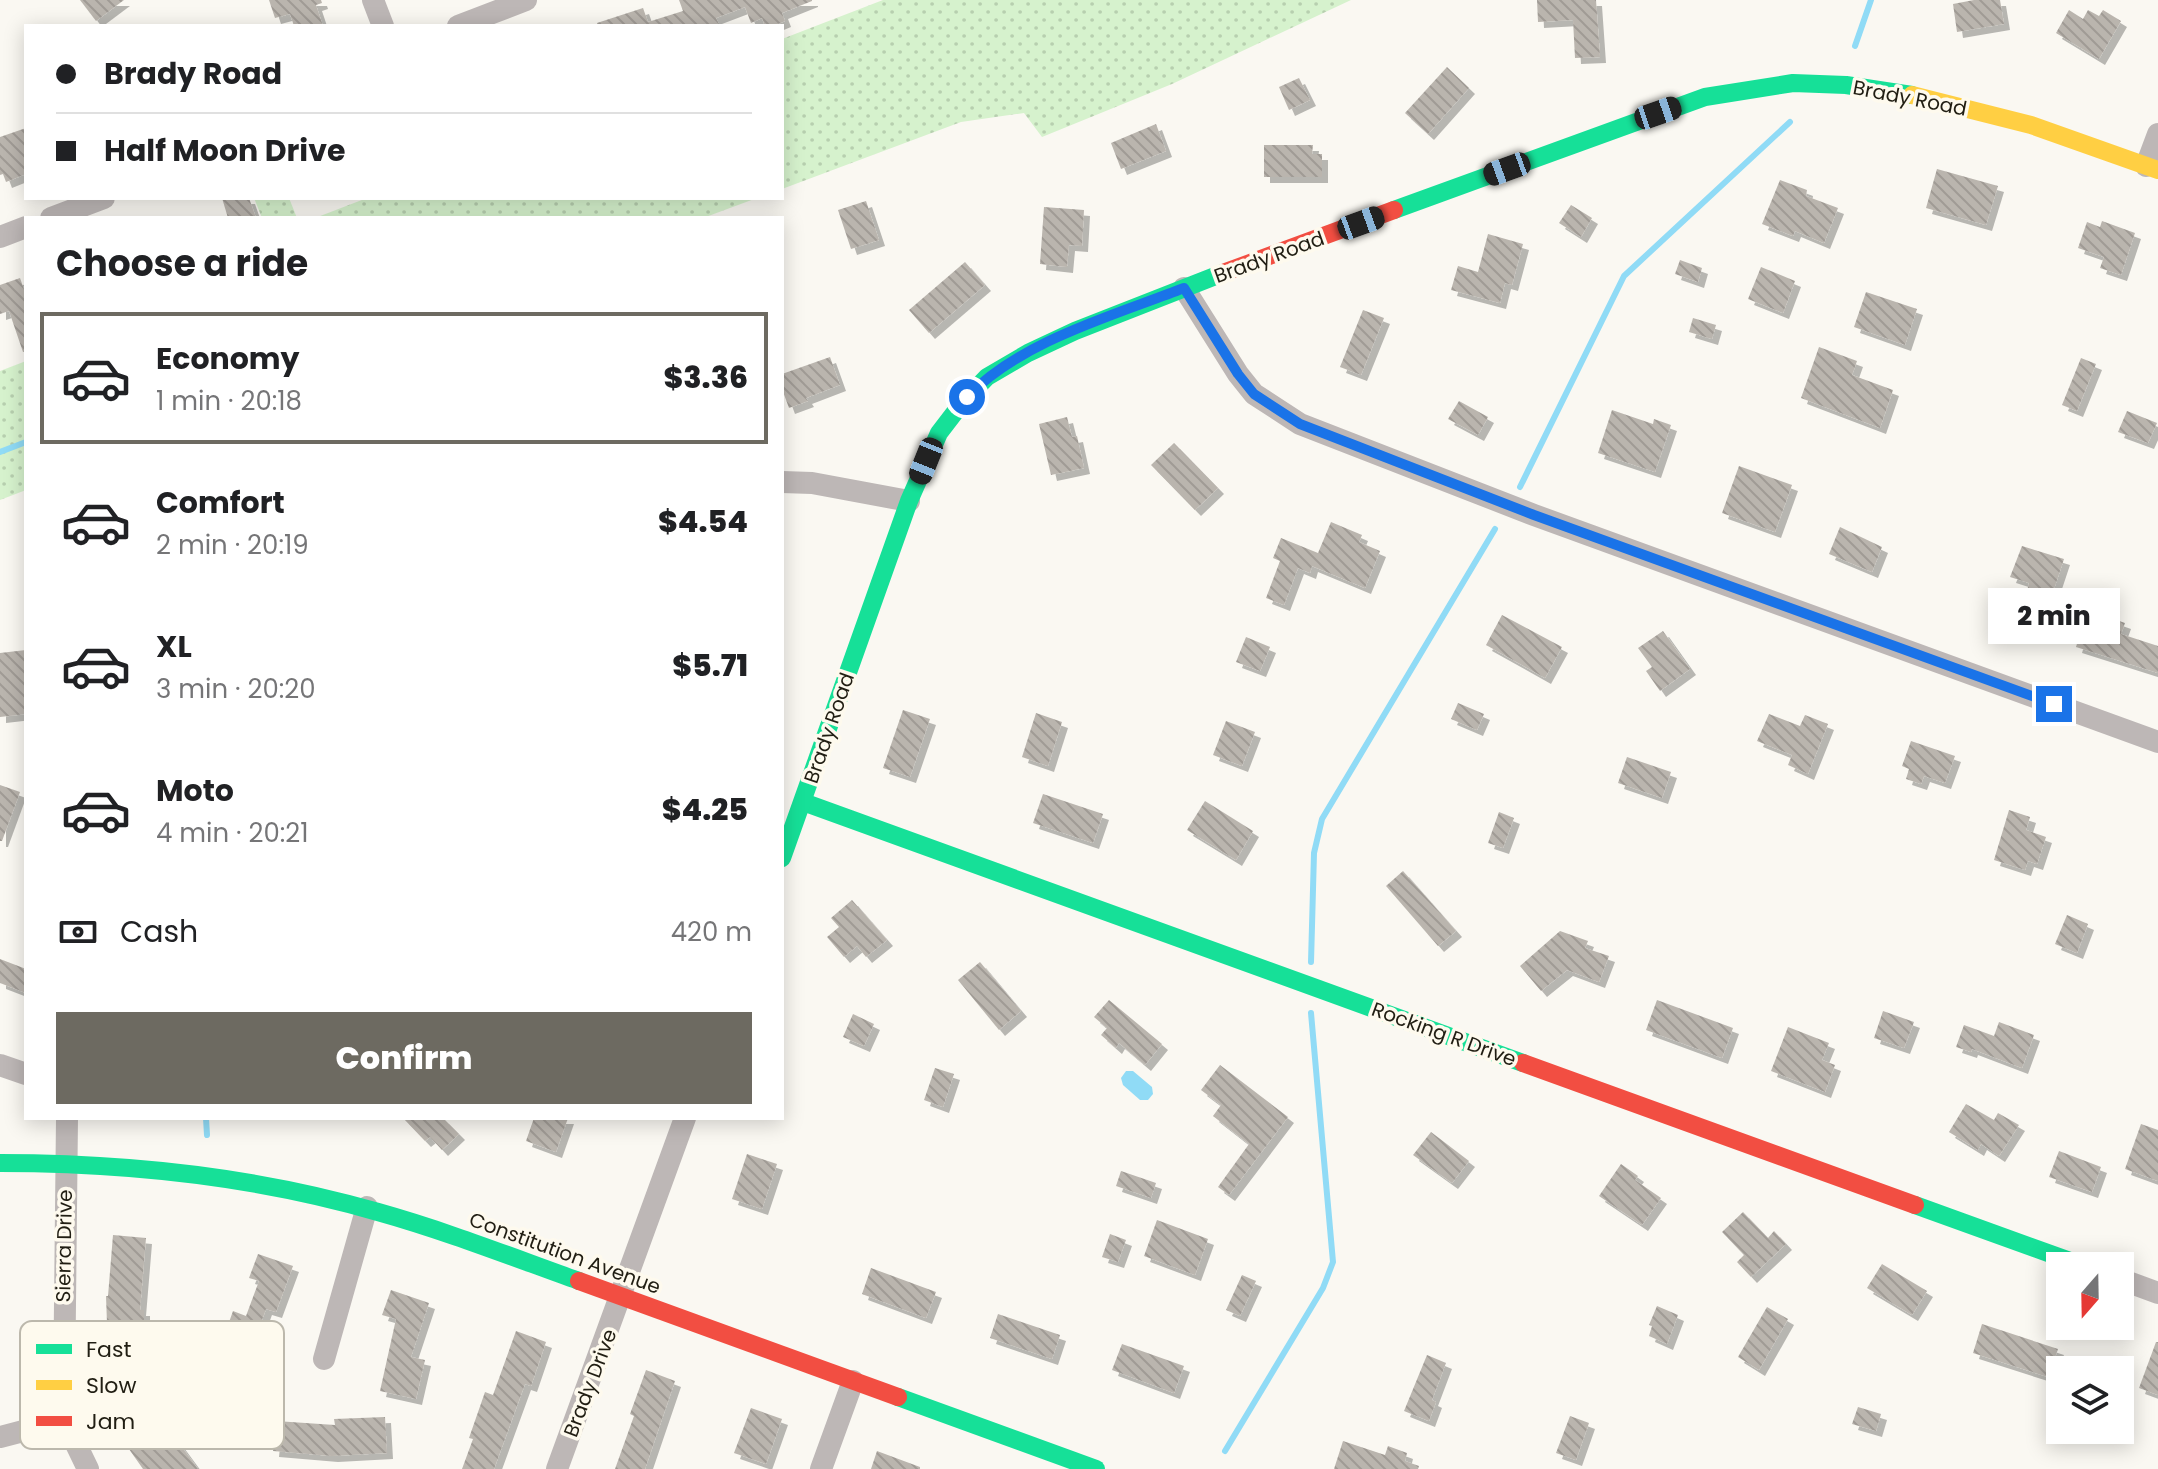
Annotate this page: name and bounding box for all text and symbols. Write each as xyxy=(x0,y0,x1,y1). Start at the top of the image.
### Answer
text: Brady Road xyxy=(104,52,282,95)
street label: Brady Road xyxy=(1851,73,1969,123)
car xyxy=(1631,94,1685,132)
text: Half Moon Drive xyxy=(104,129,345,172)
car xyxy=(1480,150,1534,188)
car xyxy=(1334,204,1388,242)
street label: Brady Road xyxy=(1210,224,1328,290)
text: Choose a ride xyxy=(56,238,308,289)
text: Economy xyxy=(156,337,300,380)
icon: car xyxy=(60,342,132,414)
text: $3.36 xyxy=(663,356,748,399)
route start xyxy=(949,379,985,415)
text: 1 min · 20:18 xyxy=(156,383,302,419)
car xyxy=(906,434,946,488)
text: Comfort xyxy=(156,481,285,524)
icon: car xyxy=(60,486,132,558)
text: $4.54 xyxy=(658,500,748,543)
text: 2 min · 20:19 xyxy=(156,527,309,563)
callout: 2 min xyxy=(1988,588,2120,644)
text: 2 min xyxy=(2017,598,2091,634)
text: XL xyxy=(156,625,192,668)
icon: car xyxy=(60,630,132,702)
text: $5.71 xyxy=(672,644,748,687)
street label: Brady Road xyxy=(797,669,861,787)
text: 3 min · 20:20 xyxy=(156,671,316,707)
route end xyxy=(2036,686,2072,722)
text: Moto xyxy=(156,769,234,812)
icon: car xyxy=(60,774,132,846)
text: $4.25 xyxy=(662,788,748,831)
text: 4 min · 20:21 xyxy=(156,815,309,851)
icon: cash xyxy=(56,910,100,954)
text: Cash xyxy=(120,910,198,953)
text: 420 m xyxy=(671,914,752,950)
street label: Rocking R Drive xyxy=(1368,995,1520,1073)
button: Confirm xyxy=(56,1012,752,1104)
street label: Sierra Drive xyxy=(49,1189,79,1303)
street label: Constitution Avenue xyxy=(465,1205,665,1301)
north arrow xyxy=(2046,1252,2134,1340)
map controls xyxy=(2046,1252,2134,1444)
legend xyxy=(20,1321,284,1449)
street label: Brady Drive xyxy=(557,1325,623,1441)
text: Fast xyxy=(86,1334,131,1365)
button: layers xyxy=(2046,1356,2134,1444)
text: Slow xyxy=(86,1370,136,1401)
text: Jam xyxy=(86,1406,135,1437)

